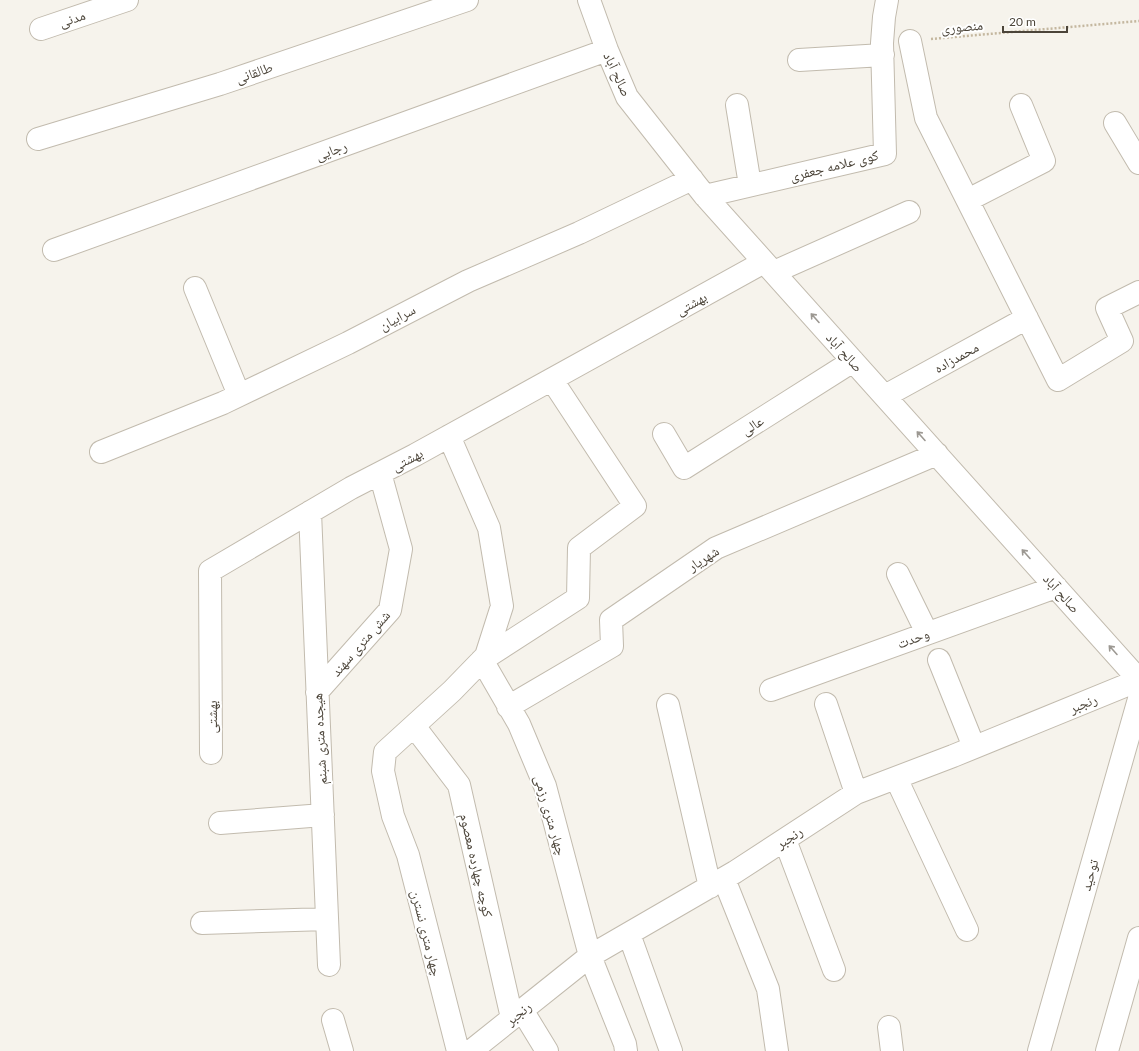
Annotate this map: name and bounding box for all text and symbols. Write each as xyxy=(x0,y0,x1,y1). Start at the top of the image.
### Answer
street label: مدنی xyxy=(57,6,88,31)
scale bar xyxy=(1003,8,1067,34)
text: 20 m xyxy=(1009,14,1036,29)
street label: منصوری xyxy=(940,16,984,37)
street label: صالح آباد xyxy=(599,49,636,100)
street label: طالقانی xyxy=(233,58,275,87)
street label: رجایی xyxy=(313,136,349,164)
street label: کوی علامه جعفری xyxy=(788,146,881,185)
street label: بهشتی xyxy=(672,287,710,319)
street label: سرابیان xyxy=(376,300,419,335)
one-way arrow xyxy=(811,313,820,324)
street label: صالح آباد xyxy=(821,329,867,376)
street label: محمدزاده xyxy=(931,338,982,377)
street label: عالی xyxy=(738,412,767,439)
one-way arrow xyxy=(916,431,925,441)
street label: بهشتی xyxy=(388,444,426,475)
street label: شهریار xyxy=(683,542,722,576)
one-way arrow xyxy=(1022,548,1031,559)
street label: صالح آباد xyxy=(1038,570,1084,617)
street label: شش متری سهند xyxy=(327,607,394,680)
street label: وحدت xyxy=(895,624,932,653)
one-way arrow xyxy=(1109,646,1118,656)
street label: رنجبر xyxy=(1066,690,1100,717)
street label: هیجده متری شبنم xyxy=(308,693,332,785)
street label: بهشتی xyxy=(203,700,221,734)
street label: چهار متری رزمی xyxy=(530,773,571,858)
street label: کوچه چهارده معصوم xyxy=(455,811,497,919)
street label: رنجبر xyxy=(772,822,806,853)
street label: توحید xyxy=(1076,857,1103,893)
street label: چهار متری نسترن xyxy=(407,888,446,978)
street label: رنجبر xyxy=(501,997,535,1030)

